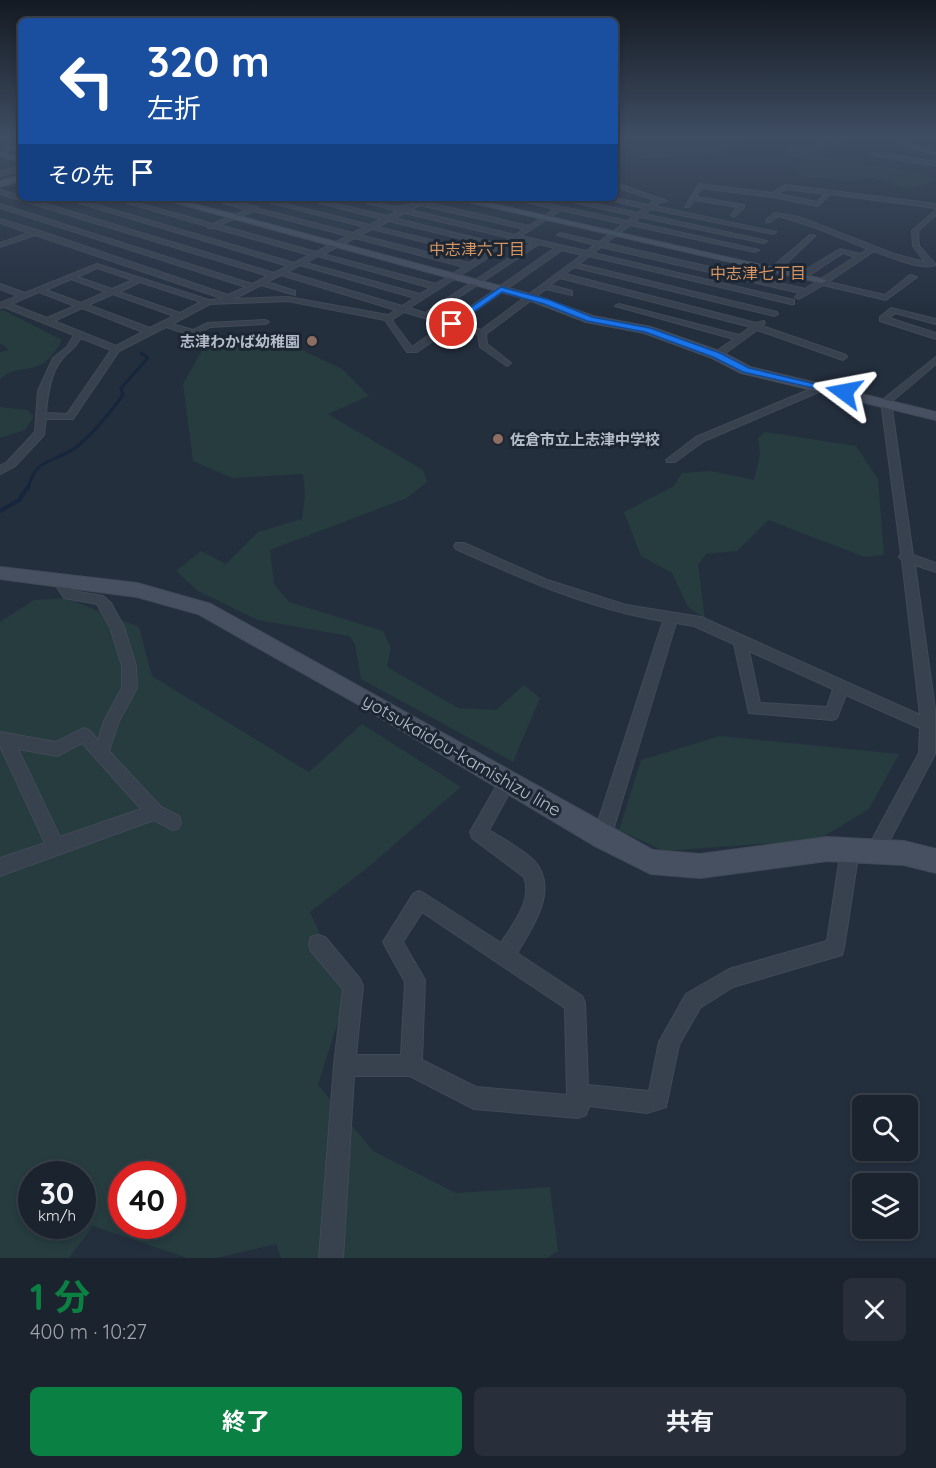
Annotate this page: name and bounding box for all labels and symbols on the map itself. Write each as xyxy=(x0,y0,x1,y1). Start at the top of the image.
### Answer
district label: 中志津六丁目 xyxy=(429,239,525,259)
district label: 中志津七丁目 xyxy=(710,263,806,283)
pin xyxy=(426,298,477,349)
place label: 志津わかば幼稚園 xyxy=(180,332,300,351)
marker: 志津わかば幼稚園 xyxy=(305,334,319,348)
position arrow xyxy=(812,360,876,424)
place label: 佐倉市立上志津中学校 xyxy=(510,430,660,449)
marker: 佐倉市立上志津中学校 xyxy=(491,432,505,446)
street label: yotsukaidou-kamishizu line xyxy=(359,689,565,821)
speed limit sign: 40 xyxy=(108,1161,186,1239)

